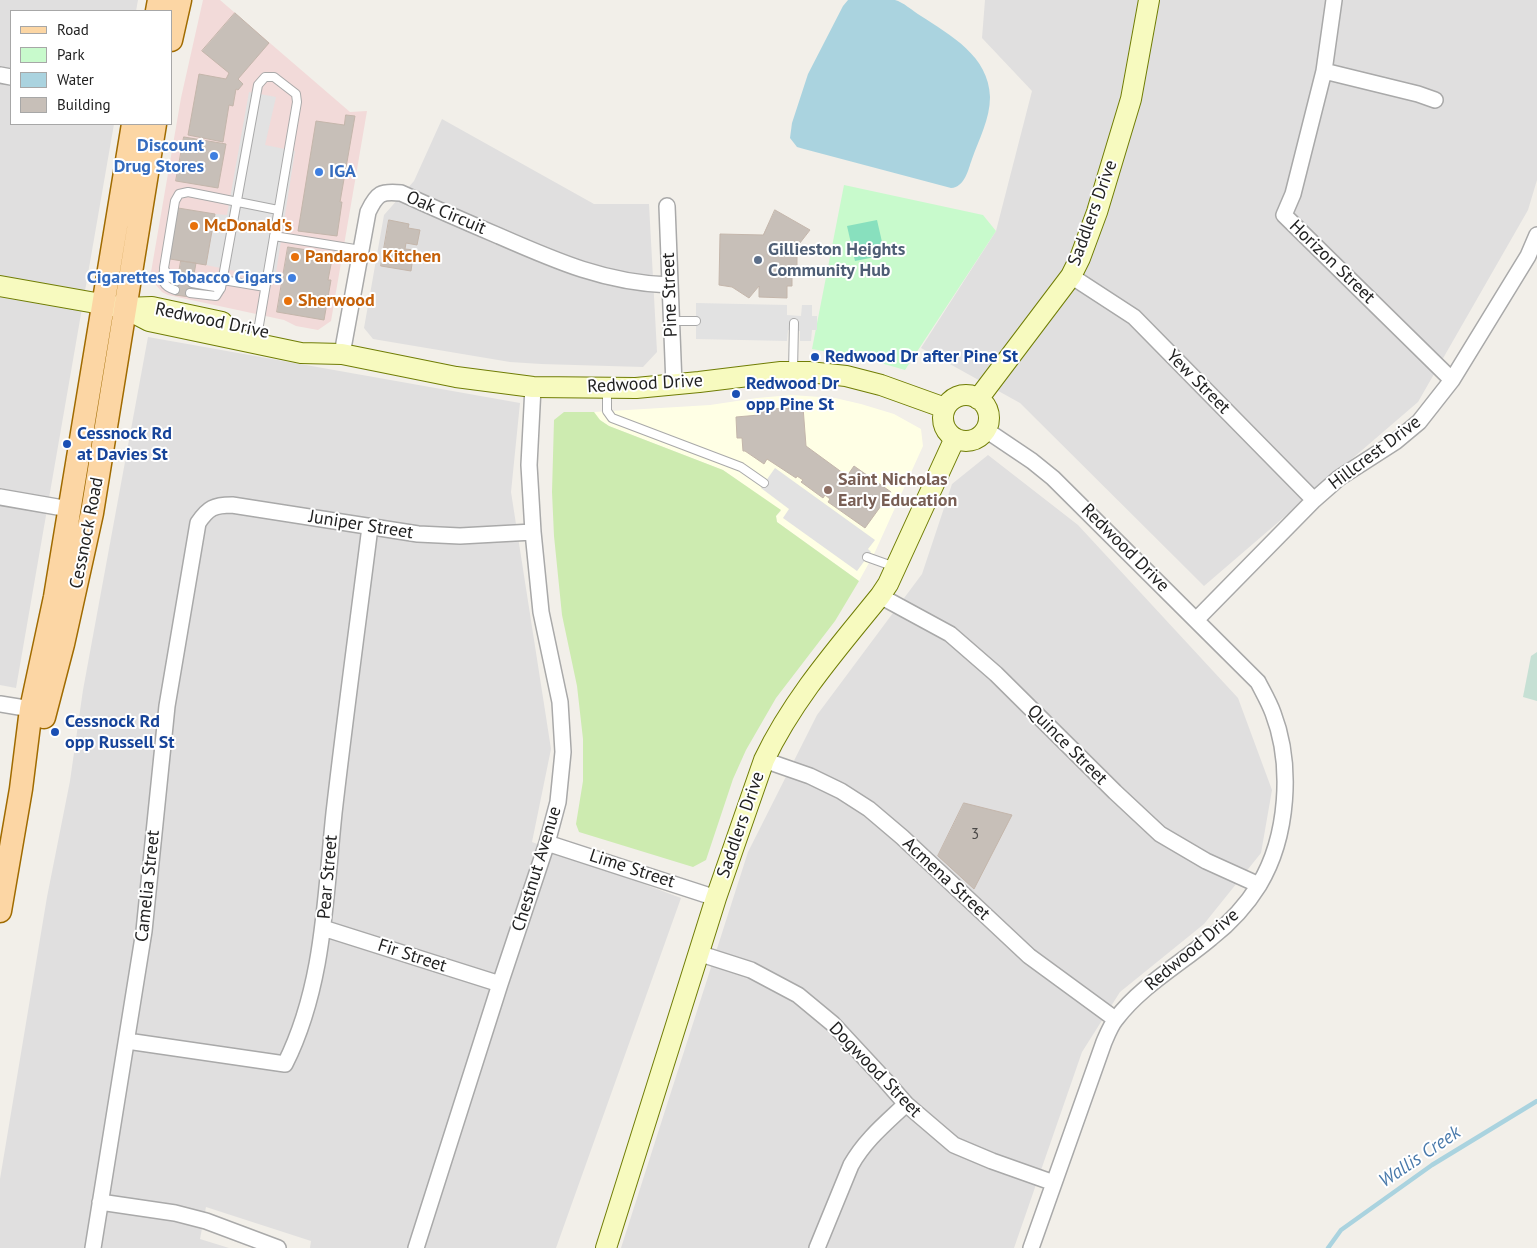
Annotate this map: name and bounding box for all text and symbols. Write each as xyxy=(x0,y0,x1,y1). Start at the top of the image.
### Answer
legend xyxy=(10,10,172,125)
text: Road xyxy=(57,20,89,39)
text: Park xyxy=(57,45,85,64)
text: Water xyxy=(57,70,94,89)
text: Building xyxy=(57,95,111,114)
place label: Discount Drug Stores xyxy=(114,135,204,178)
marker: Discount Drug Stores xyxy=(208,150,220,162)
street label: Saddlers Drive xyxy=(1064,157,1122,269)
place label: IGA xyxy=(329,161,356,183)
marker: IGA xyxy=(313,166,325,178)
street label: Oak Circuit xyxy=(403,187,489,239)
place label: McDonald's xyxy=(204,215,292,237)
street label: Horizon Street xyxy=(1285,216,1379,308)
marker: McDonald's xyxy=(188,220,200,232)
place label: Gillieston Heights Community Hub xyxy=(768,239,905,282)
place label: Pandaroo Kitchen xyxy=(305,246,441,268)
marker: Pandaroo Kitchen xyxy=(289,251,301,263)
street label: Pine Street xyxy=(658,252,682,338)
marker: Gillieston Heights Community Hub xyxy=(752,254,764,266)
place label: Cigarettes Tobacco Cigars xyxy=(87,267,282,289)
marker: Cigarettes Tobacco Cigars xyxy=(286,272,298,284)
place label: Sherwood xyxy=(298,290,375,312)
marker: Sherwood xyxy=(282,295,294,307)
street label: Redwood Drive xyxy=(153,298,271,344)
place label: Redwood Dr after Pine St xyxy=(825,346,1018,368)
street label: Yew Street xyxy=(1162,346,1234,418)
marker: Redwood Dr after Pine St xyxy=(809,351,821,363)
street label: Redwood Drive xyxy=(587,370,703,398)
place label: Redwood Dr opp Pine St xyxy=(746,373,839,416)
marker: Redwood Dr opp Pine St xyxy=(730,388,742,400)
street label: Hillcrest Drive xyxy=(1325,411,1425,495)
place label: Cessnock Rd at Davies St xyxy=(77,423,172,466)
marker: Cessnock Rd at Davies St xyxy=(61,438,73,450)
place label: Saint Nicholas Early Education xyxy=(838,469,957,512)
street label: Cessnock Road xyxy=(66,475,108,591)
marker: Saint Nicholas Early Education xyxy=(822,484,834,496)
street label: Redwood Drive xyxy=(1076,499,1174,597)
street label: Juniper Street xyxy=(307,506,415,544)
street label: Quince Street xyxy=(1022,700,1112,790)
place label: Cessnock Rd opp Russell St xyxy=(65,711,174,754)
marker: Cessnock Rd opp Russell St xyxy=(49,726,61,738)
street label: Saddlers Drive xyxy=(713,769,769,881)
street label: Chestnut Avenue xyxy=(508,804,566,934)
house number: 3 xyxy=(971,826,979,844)
street label: Camelia Street xyxy=(131,829,165,943)
street label: Acmena Street xyxy=(898,833,994,925)
street label: Pear Street xyxy=(314,834,342,920)
street label: Lime Street xyxy=(586,845,678,893)
street label: Redwood Drive xyxy=(1141,904,1243,996)
street label: Fir Street xyxy=(375,935,449,977)
street label: Dogwood Street xyxy=(824,1018,926,1122)
water label: Wallis Creek xyxy=(1375,1121,1465,1193)

